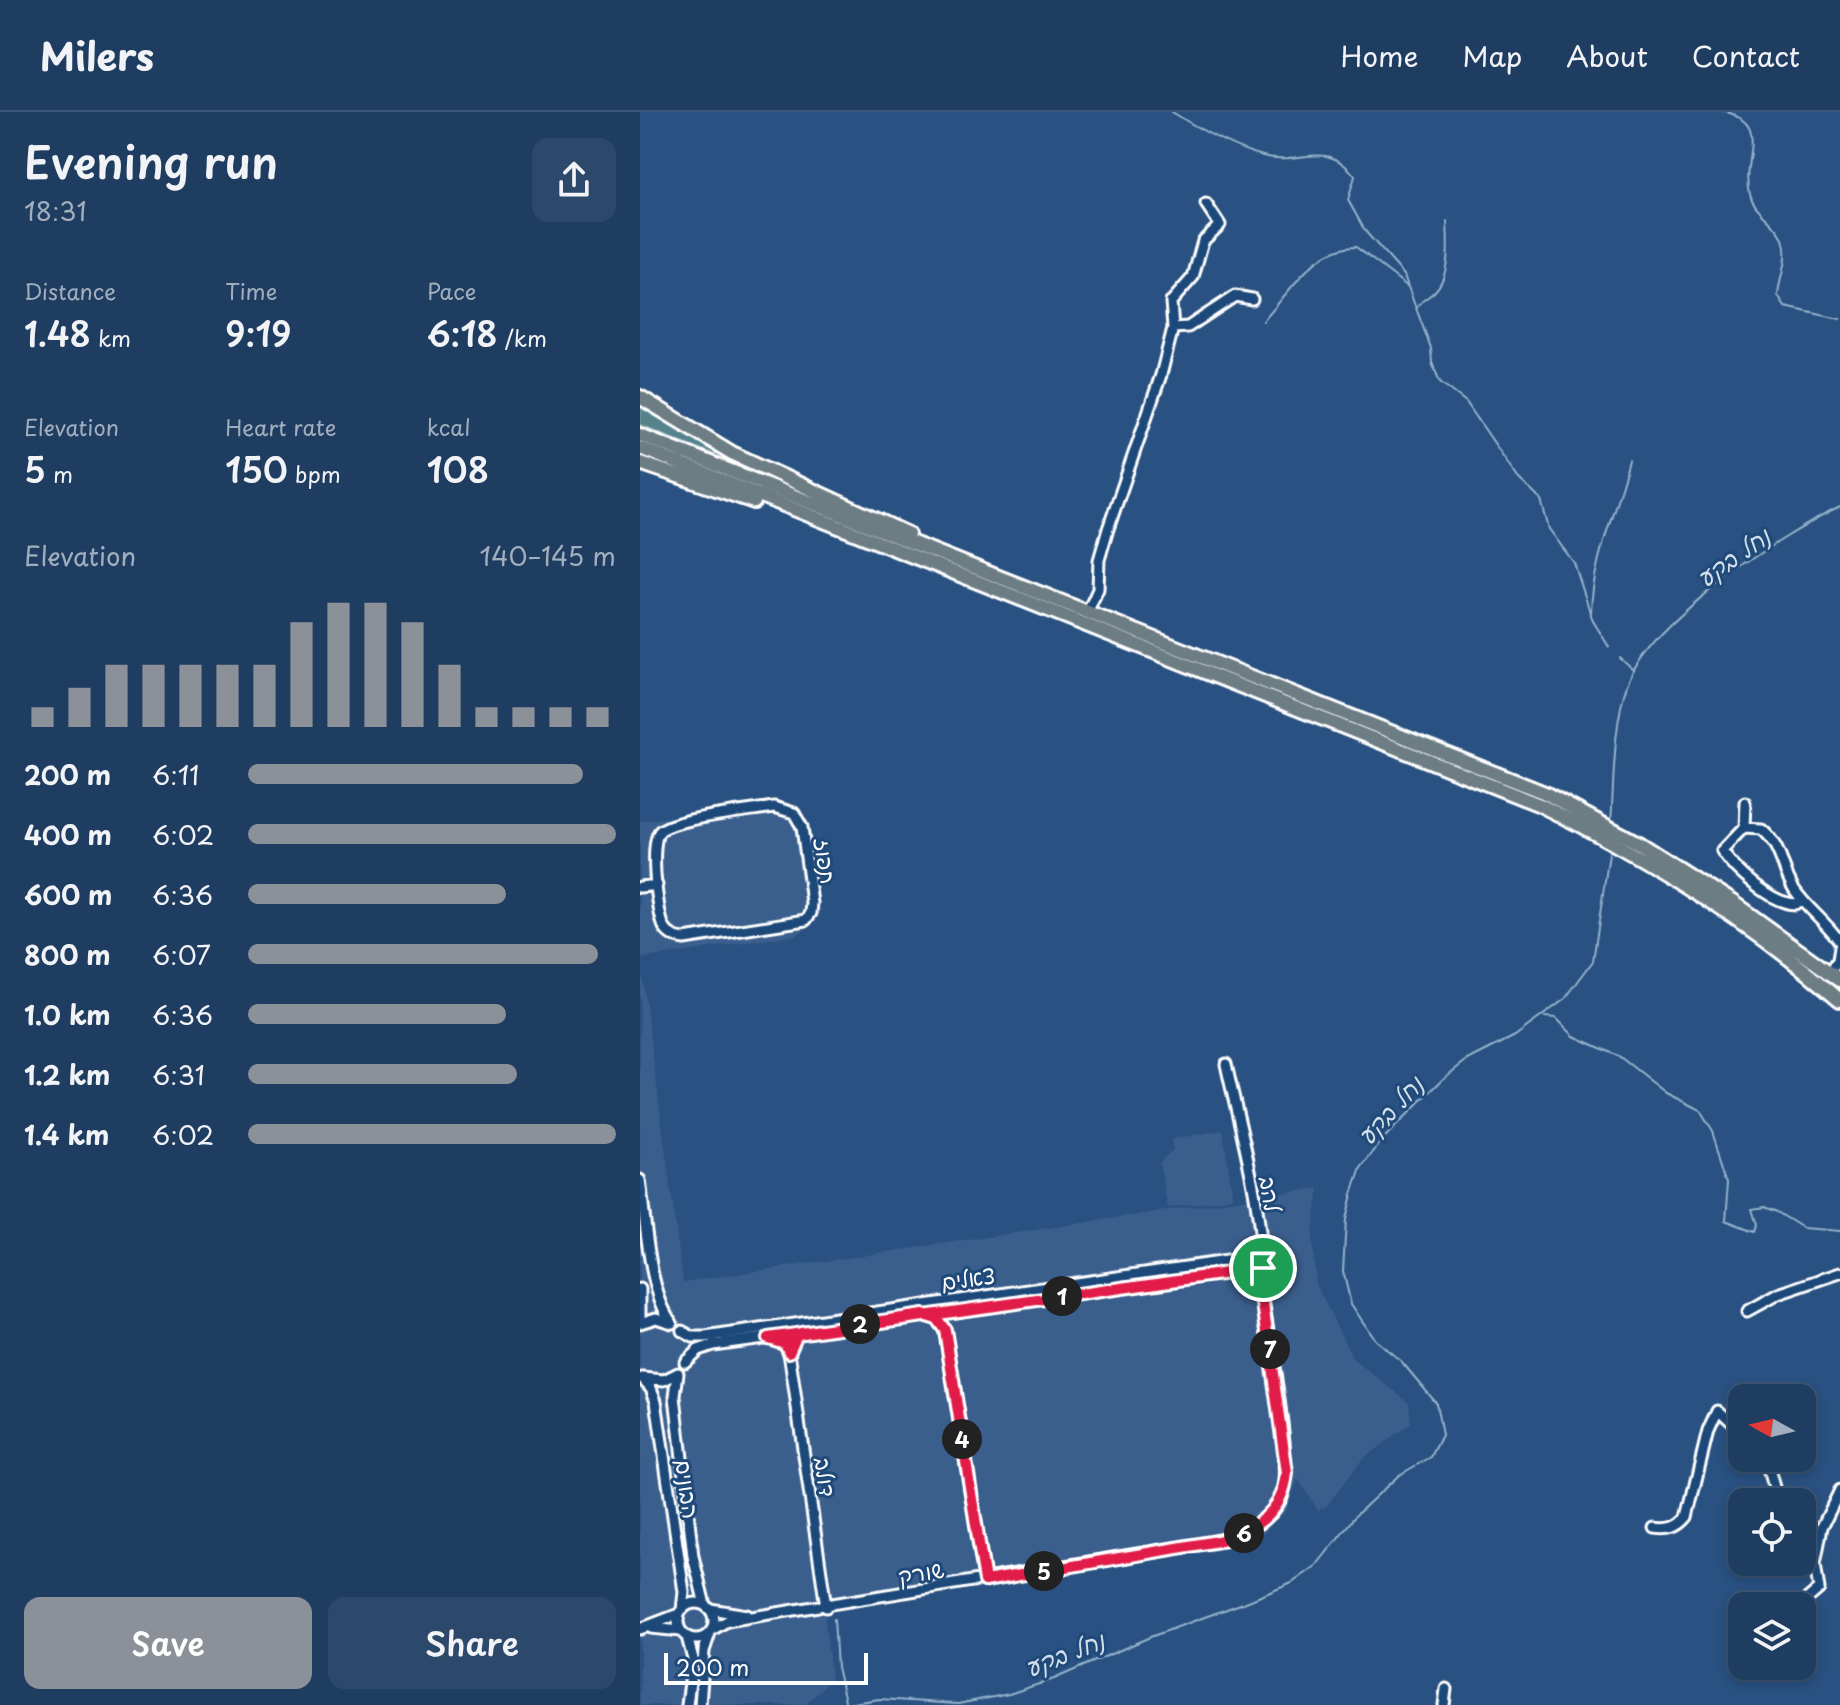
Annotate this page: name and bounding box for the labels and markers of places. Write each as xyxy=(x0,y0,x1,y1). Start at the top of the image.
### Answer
pin xyxy=(1229,1234,1297,1302)
pin: 1 xyxy=(1042,1276,1082,1316)
pin: 2 xyxy=(840,1304,880,1344)
pin: 7 xyxy=(1250,1329,1290,1369)
pin: 4 xyxy=(942,1419,982,1459)
pin: 6 xyxy=(1224,1513,1264,1553)
pin: 5 xyxy=(1024,1551,1064,1591)

